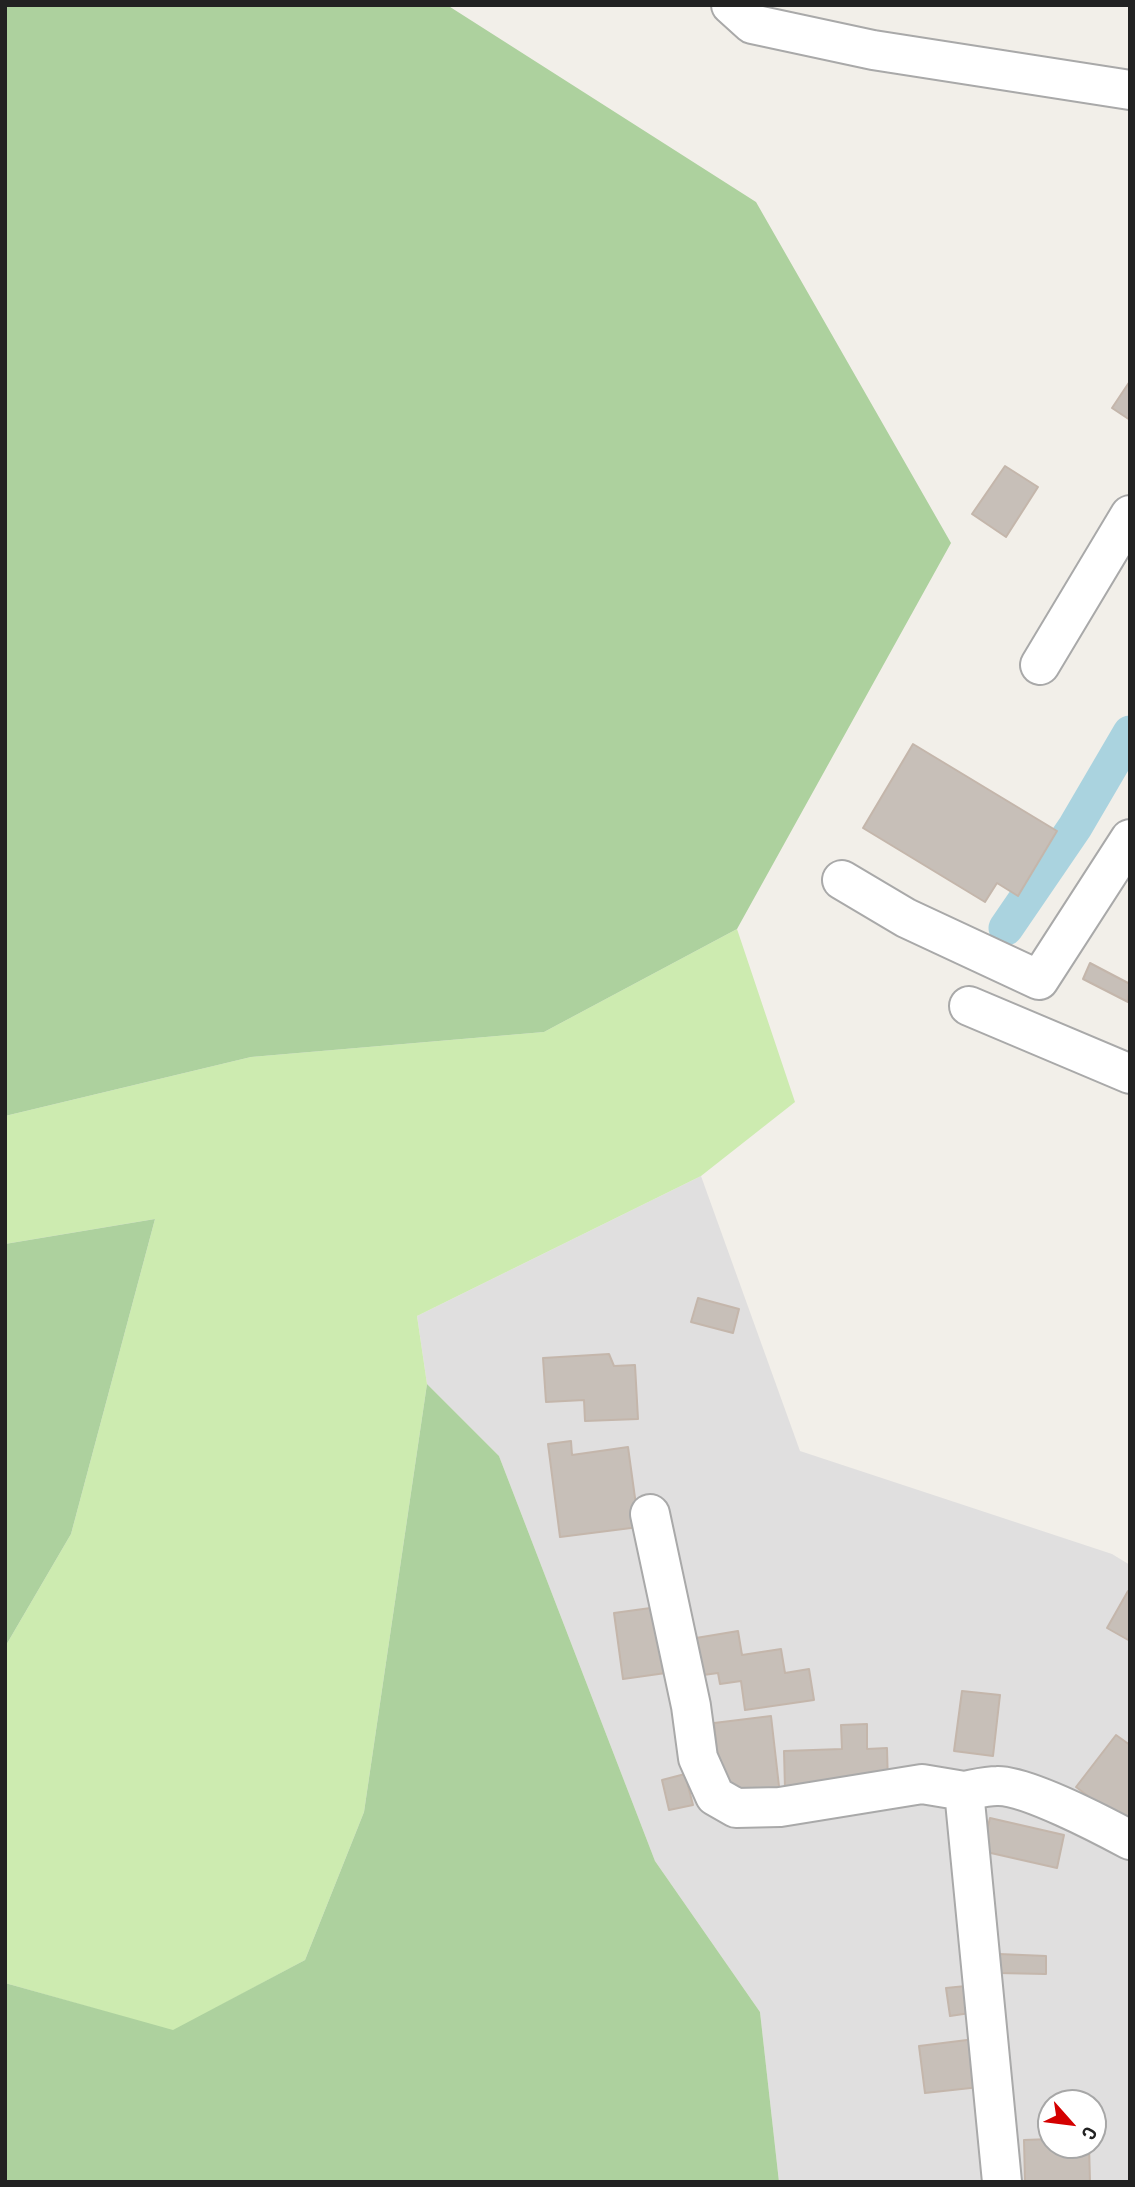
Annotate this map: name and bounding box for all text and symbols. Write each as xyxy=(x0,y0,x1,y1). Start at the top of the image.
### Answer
north arrow xyxy=(1037,2089,1107,2159)
text: С xyxy=(1077,2123,1102,2143)

